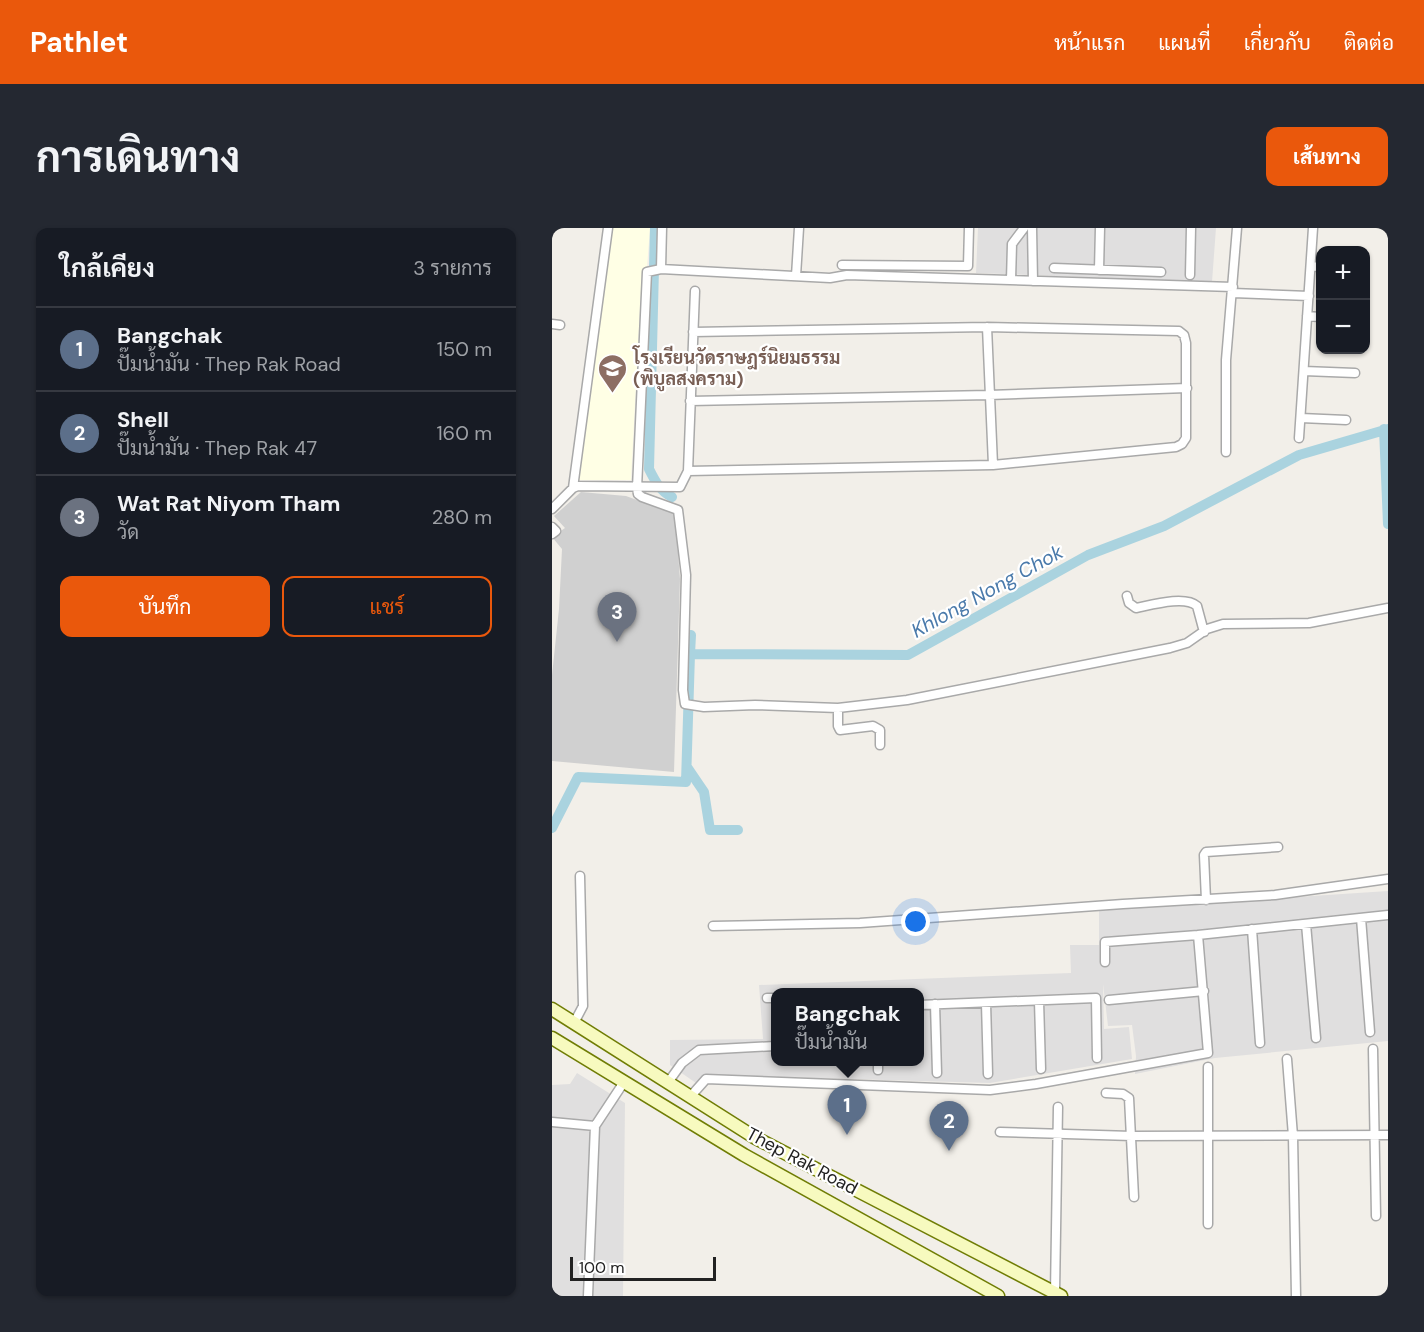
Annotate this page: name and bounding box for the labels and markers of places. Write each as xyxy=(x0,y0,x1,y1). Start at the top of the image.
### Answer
place label: โรงเรียนวัดราษฎร์นิยมธรรม (พิบูลสงคราม) xyxy=(632,345,840,392)
school or university icon: โรงเรียนวัดราษฎร์นิยมธรรม (พิบูลสงคราม) xyxy=(596,352,628,394)
pin: 3 xyxy=(598,592,636,642)
pin: 1 xyxy=(828,1086,866,1135)
pin: 2 xyxy=(930,1102,968,1151)

